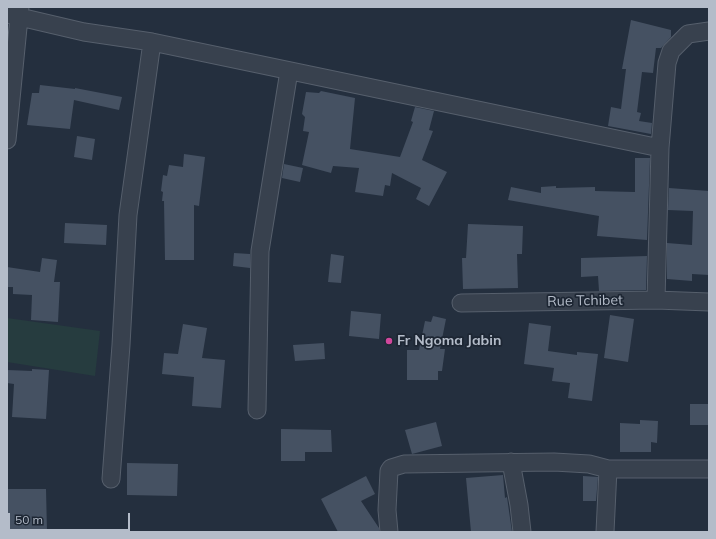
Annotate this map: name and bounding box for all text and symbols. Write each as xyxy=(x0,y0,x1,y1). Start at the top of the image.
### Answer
street label: Rue Tchibet xyxy=(547,292,623,310)
place label: Fr Ngoma Jabin xyxy=(397,333,501,349)
marker: Fr Ngoma Jabin xyxy=(384,336,394,346)
scale bar xyxy=(10,505,132,531)
text: 50 m xyxy=(15,512,43,527)

